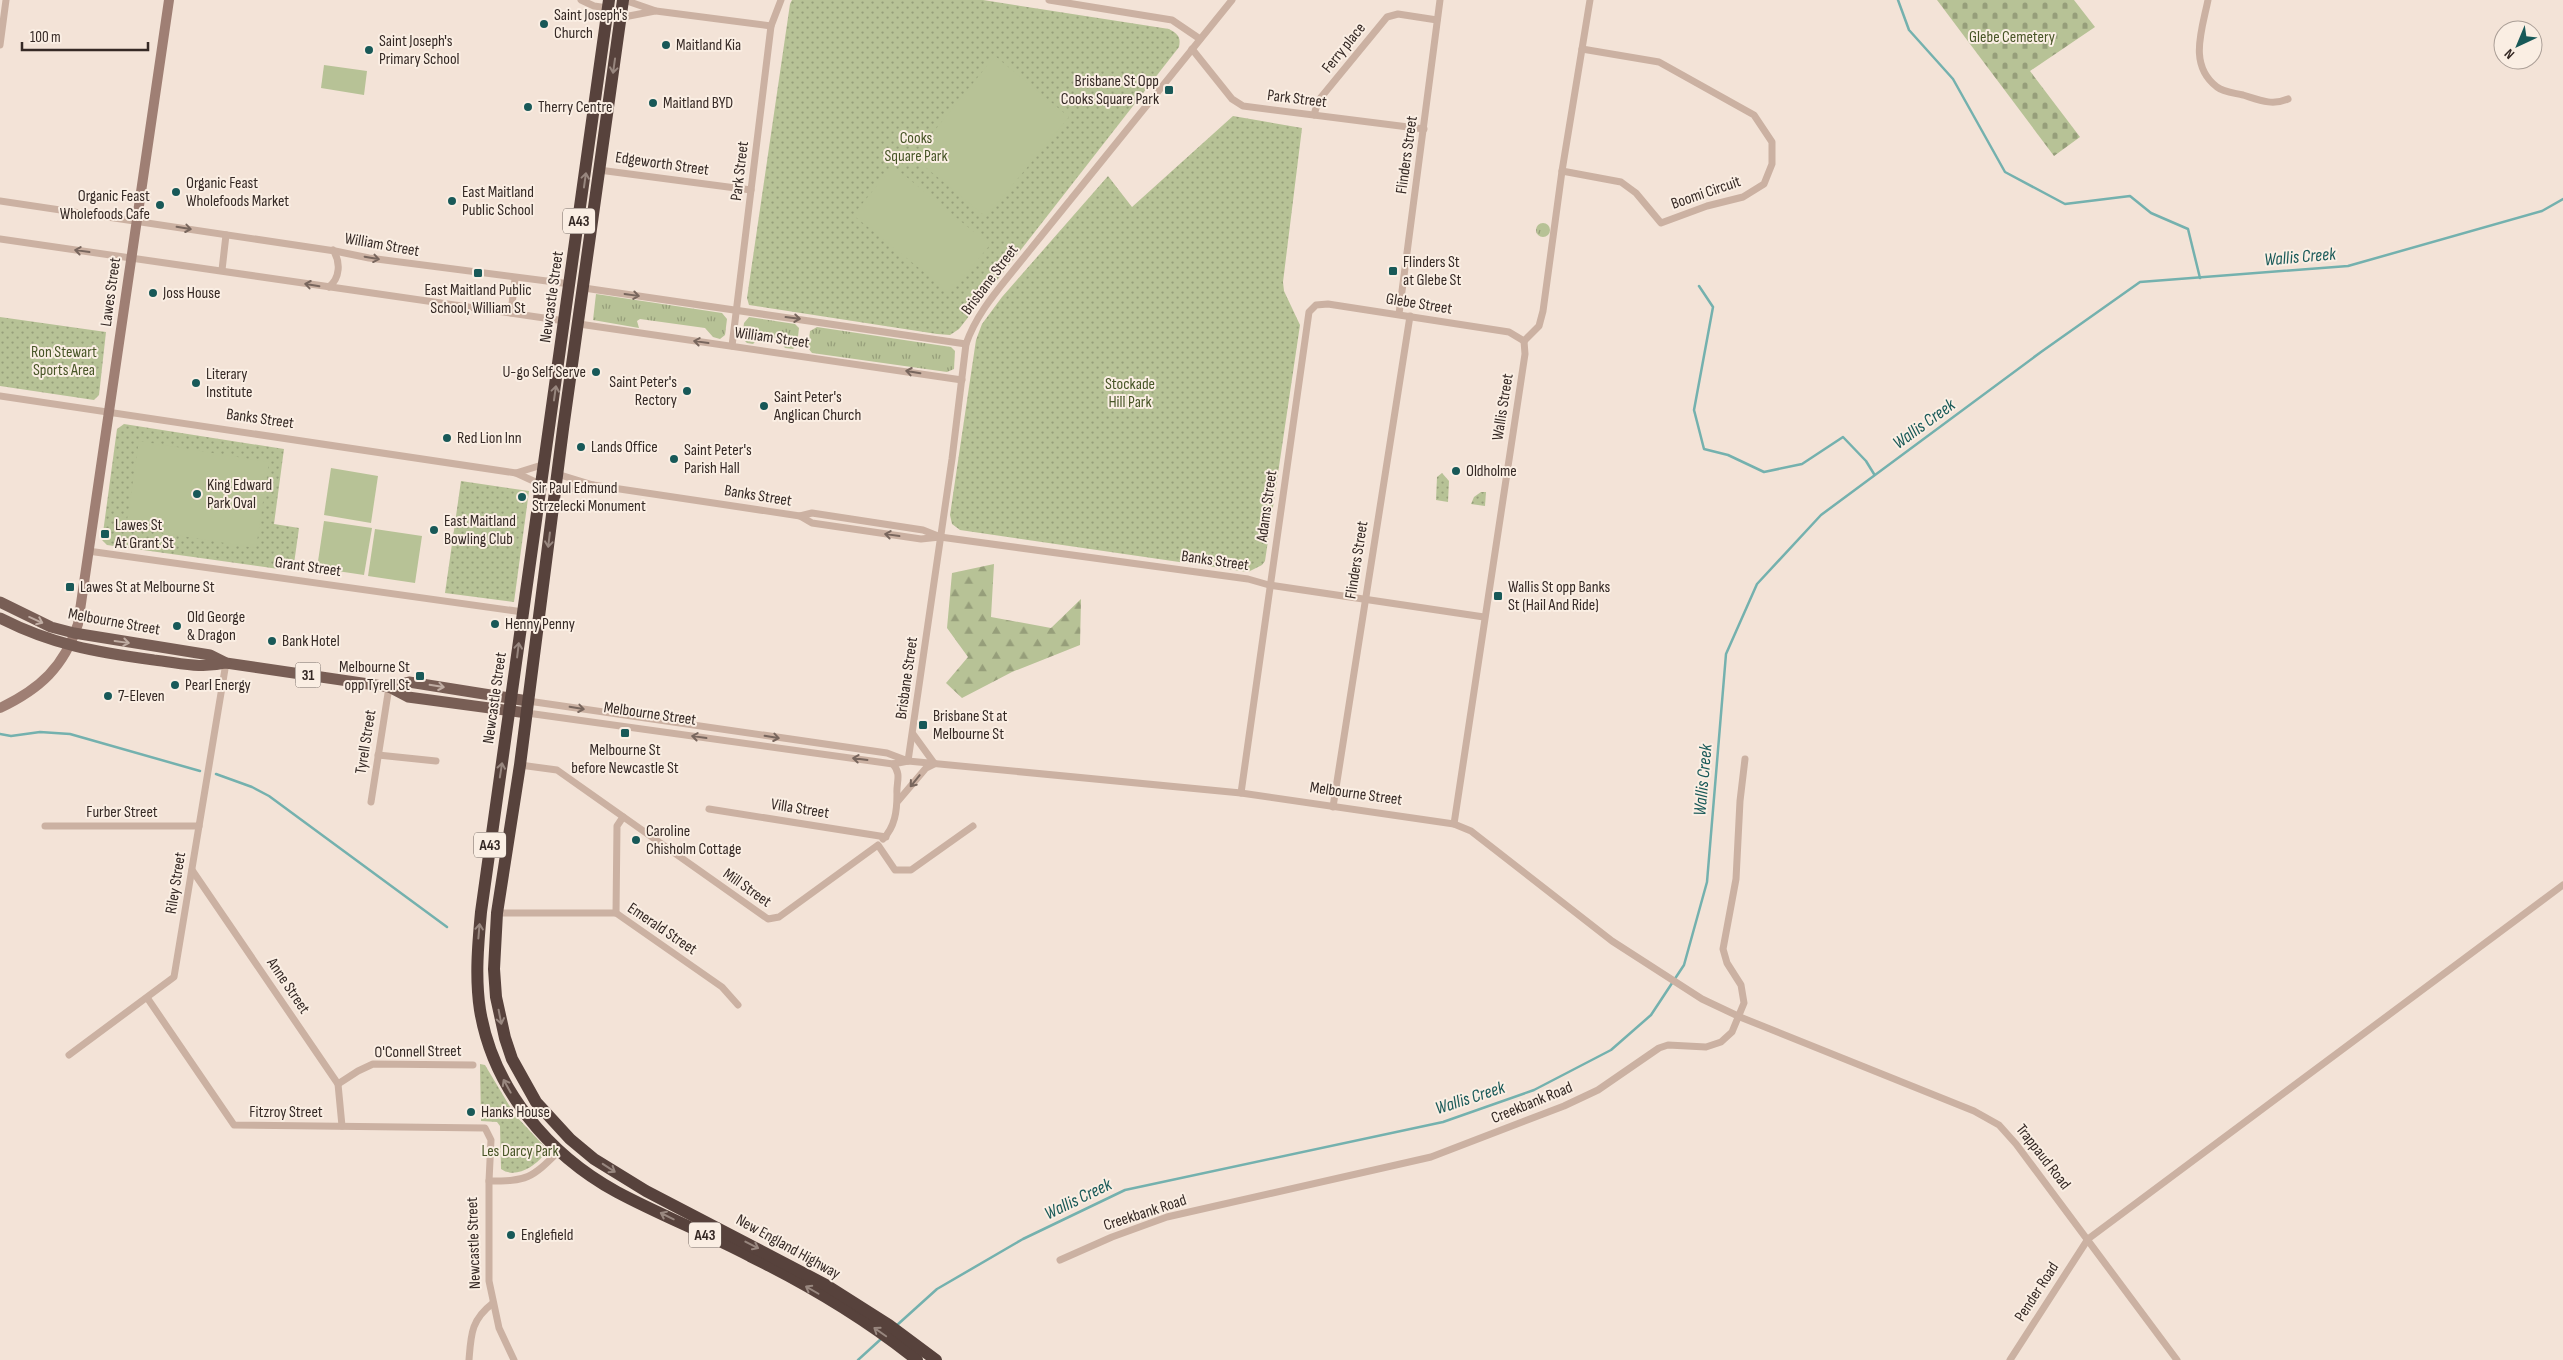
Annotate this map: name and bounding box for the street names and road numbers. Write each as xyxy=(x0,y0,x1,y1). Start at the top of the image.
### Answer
street label: Ferry place xyxy=(1318,19,1370,77)
street label: Park Street xyxy=(1266,86,1328,112)
street label: Flinders Street xyxy=(1392,115,1422,195)
street label: Park Street xyxy=(727,140,753,202)
street label: Edgeworth Street xyxy=(614,148,710,180)
street label: Boomi Circuit xyxy=(1669,172,1743,214)
road number: A43 xyxy=(563,208,595,234)
street label: William Street xyxy=(343,229,421,261)
street label: Brisbane Street xyxy=(957,241,1023,319)
street label: Newcastle Street xyxy=(536,250,568,344)
street label: Lawes Street xyxy=(97,256,125,328)
street label: Glebe Street xyxy=(1385,289,1454,319)
street label: William Street xyxy=(733,323,811,353)
street label: Wallis Street xyxy=(1488,372,1518,442)
street label: Banks Street xyxy=(225,405,295,433)
street label: Adams Street xyxy=(1252,469,1281,544)
street label: Banks Street xyxy=(723,481,793,511)
street label: Flinders Street xyxy=(1341,520,1373,600)
street label: Banks Street xyxy=(1180,547,1250,575)
street label: Grant Street xyxy=(274,553,342,581)
street label: Melbourne Street xyxy=(67,605,162,639)
street label: Brisbane Street xyxy=(892,636,922,720)
street label: Newcastle Street xyxy=(479,651,511,745)
road number: 31 xyxy=(296,662,320,688)
street label: Melbourne Street xyxy=(603,698,698,730)
street label: Tyrell Street xyxy=(352,708,380,776)
street label: Melbourne Street xyxy=(1309,778,1404,810)
street label: Villa Street xyxy=(770,795,831,823)
street label: Furber Street xyxy=(86,803,158,822)
road number: A43 xyxy=(474,832,506,858)
street label: Riley Street xyxy=(162,851,190,915)
street label: Mill Street xyxy=(719,865,775,912)
street label: Emerald Street xyxy=(624,899,700,959)
street label: Anne Street xyxy=(262,953,314,1018)
street label: O'Connell Street xyxy=(374,1042,462,1062)
street label: Creekbank Road xyxy=(1489,1078,1575,1128)
street label: Fitzroy Street xyxy=(249,1103,323,1122)
street label: Trappaud Road xyxy=(2012,1121,2074,1193)
street label: Creekbank Road xyxy=(1101,1191,1189,1235)
street label: Newcastle Street xyxy=(463,1197,485,1289)
street label: New England Highway xyxy=(732,1210,844,1284)
road number: A43 xyxy=(689,1222,721,1248)
street label: Pender Road xyxy=(2011,1259,2063,1325)

